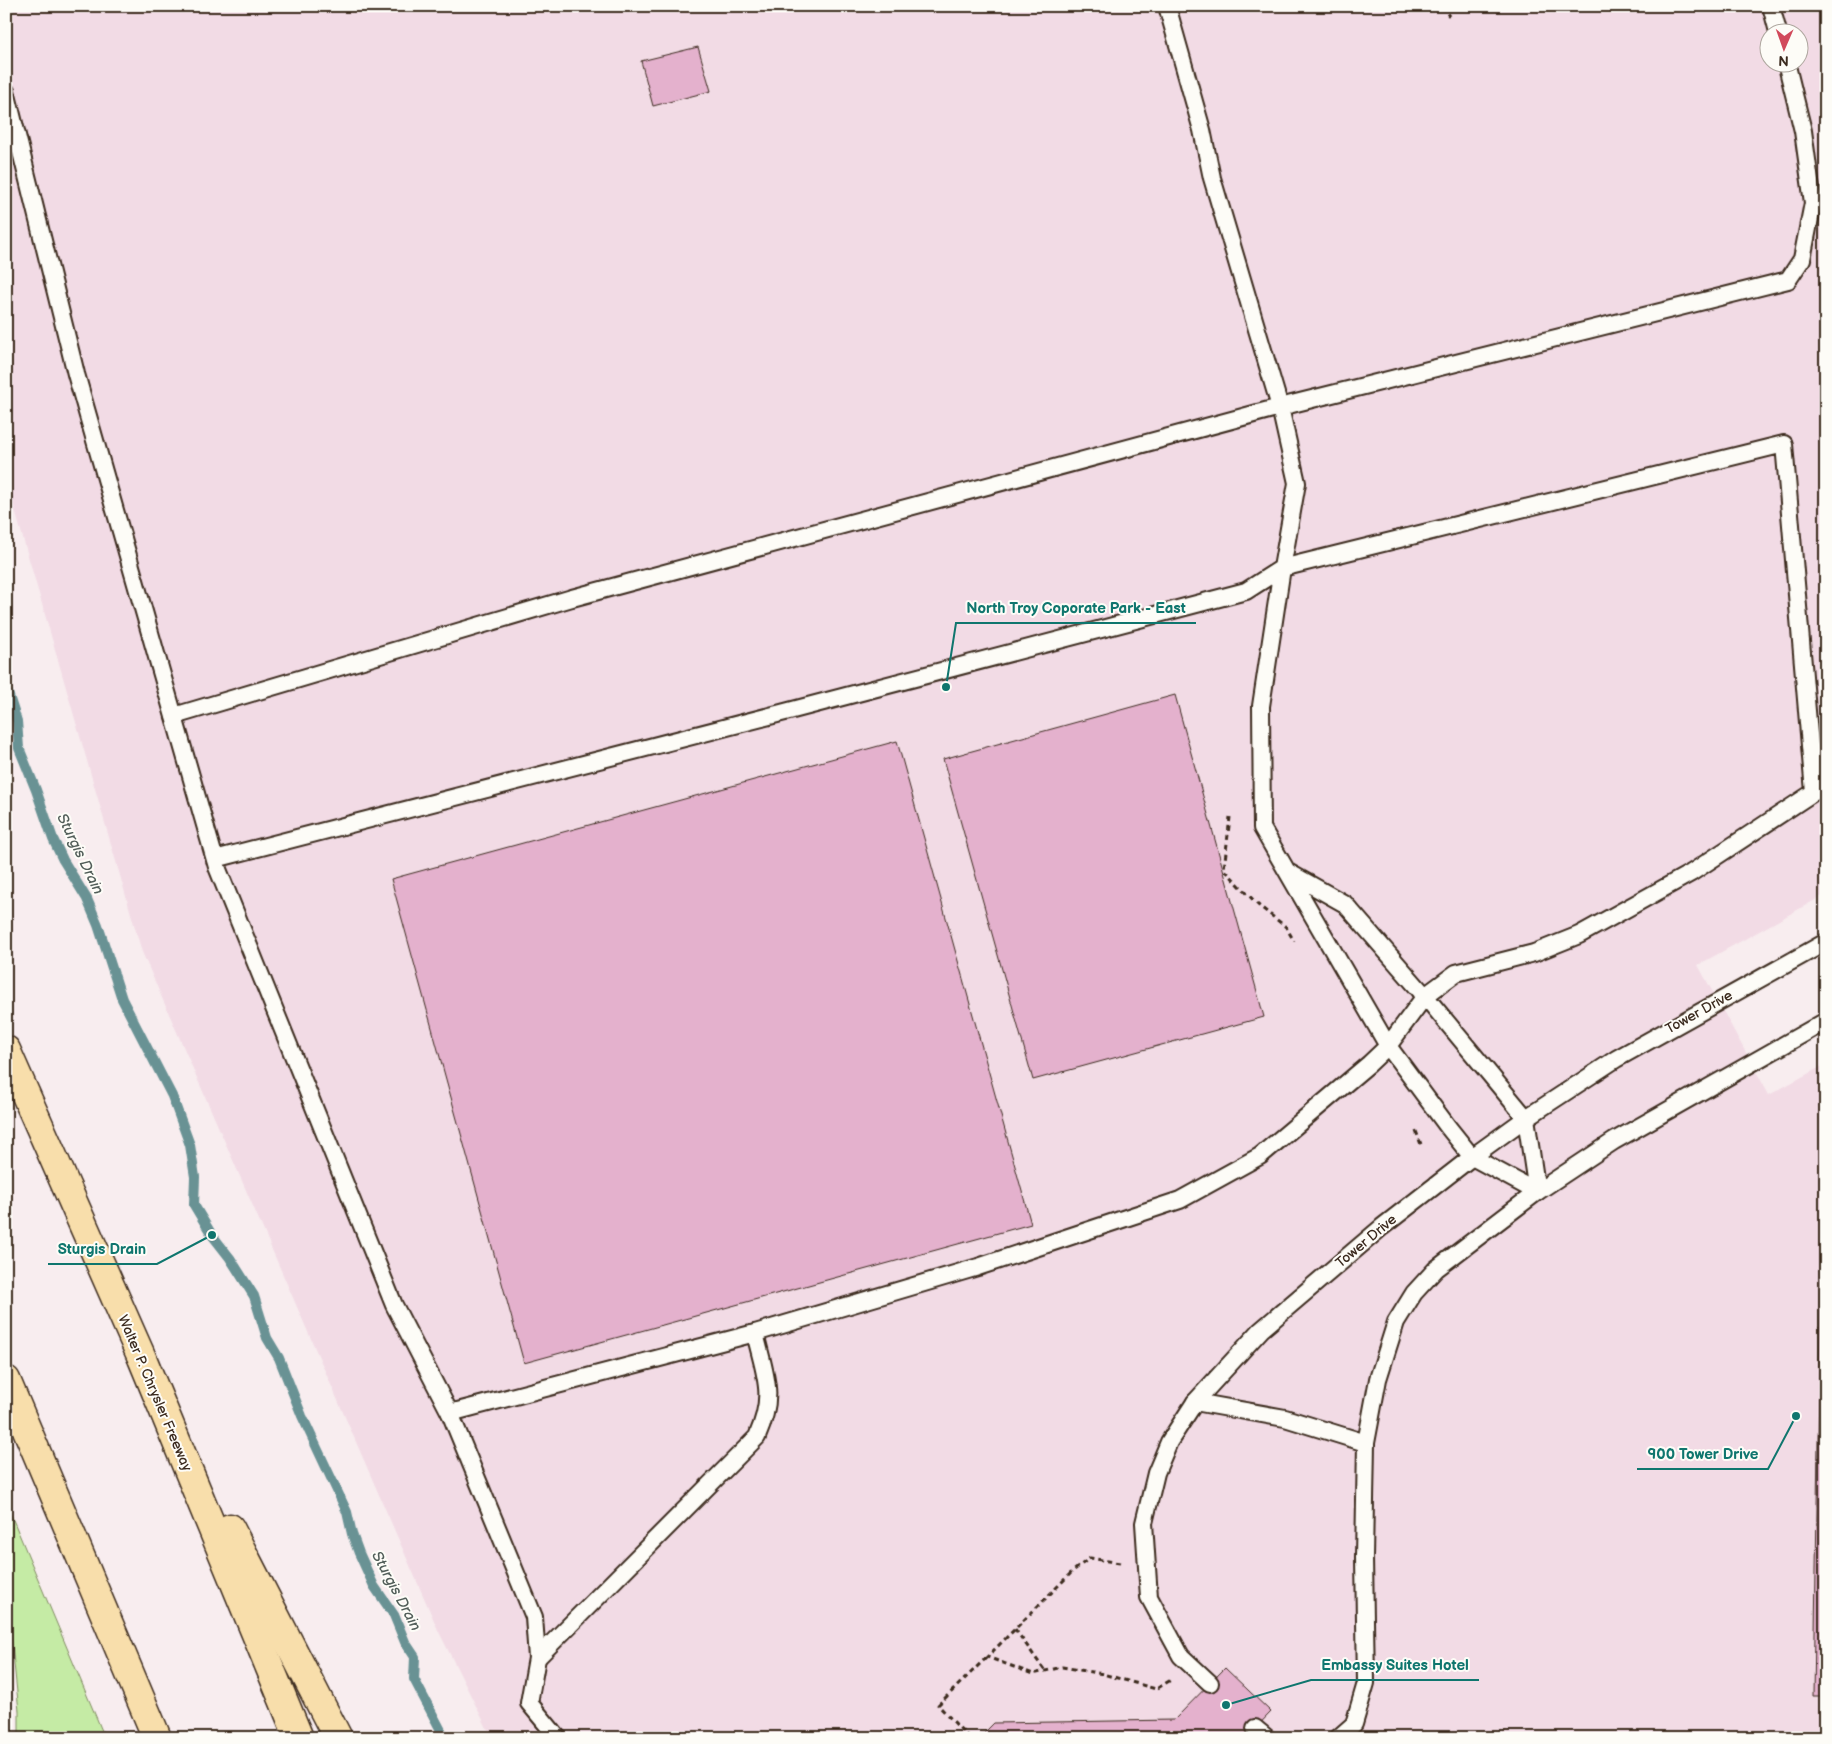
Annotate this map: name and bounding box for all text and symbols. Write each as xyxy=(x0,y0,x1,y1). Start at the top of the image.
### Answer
north arrow xyxy=(1760,22,1810,72)
text: N xyxy=(1778,52,1789,69)
callout: North Troy Coporate Park - East xyxy=(956,593,1196,623)
text: North Troy Coporate Park - East xyxy=(966,599,1186,618)
water label: Sturgis Drain xyxy=(52,810,108,898)
street label: Tower Drive xyxy=(1662,987,1736,1037)
street label: Tower Drive xyxy=(1332,1211,1400,1271)
callout: Sturgis Drain xyxy=(48,1234,157,1264)
text: Sturgis Drain xyxy=(58,1240,146,1259)
street label: Walter P. Chrysler Freeway xyxy=(114,1312,196,1474)
callout: 900 Tower Drive xyxy=(1637,1439,1768,1469)
text: 900 Tower Drive xyxy=(1648,1445,1759,1464)
water label: Sturgis Drain xyxy=(367,1548,425,1634)
callout: Embassy Suites Hotel xyxy=(1311,1650,1479,1680)
text: Embassy Suites Hotel xyxy=(1321,1656,1469,1675)

